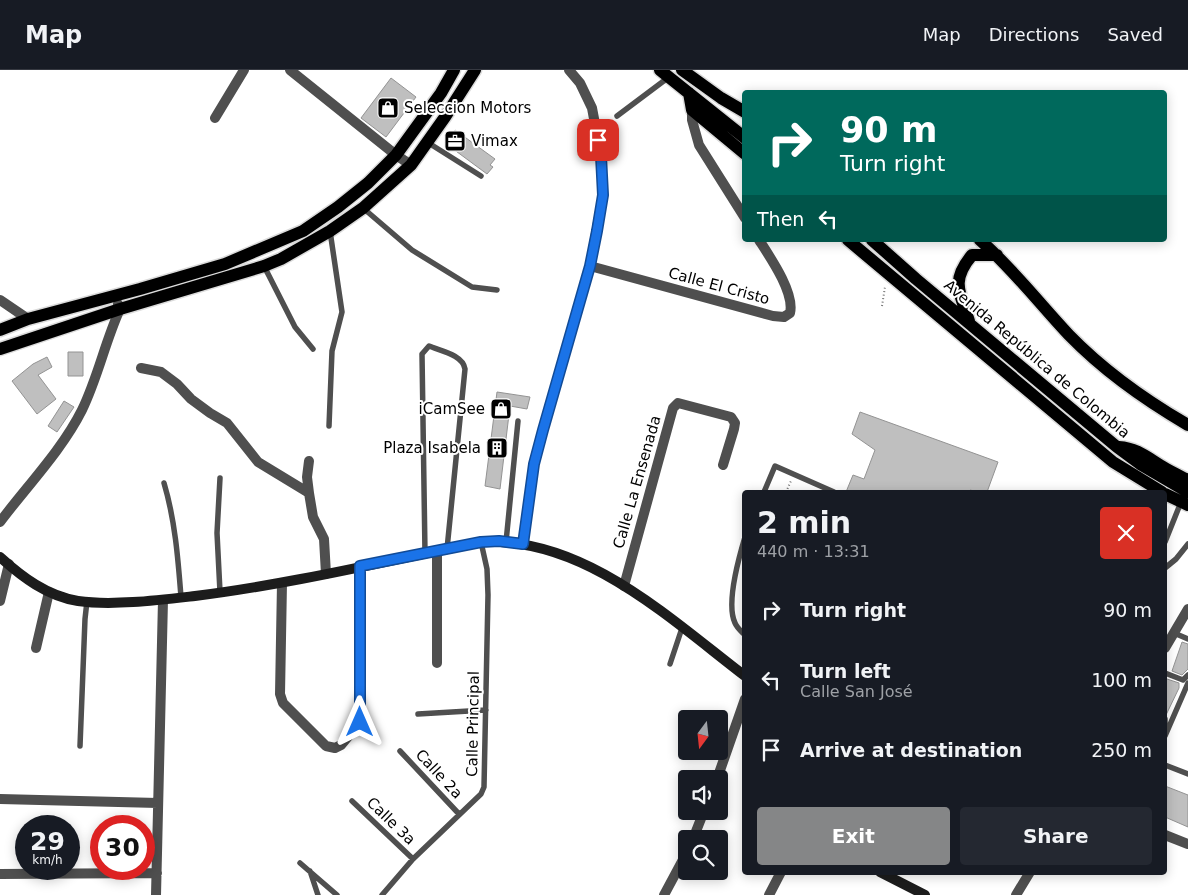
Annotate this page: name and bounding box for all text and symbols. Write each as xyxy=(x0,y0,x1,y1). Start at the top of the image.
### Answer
text: Map xyxy=(25,21,82,49)
text: Map xyxy=(923,24,961,45)
text: Directions xyxy=(989,24,1079,45)
text: Saved xyxy=(1107,24,1163,45)
shop icon: Seleccion Motors xyxy=(376,96,400,120)
place label: Seleccion Motors xyxy=(404,99,532,117)
icon: right xyxy=(757,110,822,175)
text: 90 m xyxy=(840,110,937,150)
pin xyxy=(577,119,619,161)
icon: arrive xyxy=(584,126,612,154)
office icon: Vimax xyxy=(443,129,467,153)
place label: Vimax xyxy=(471,132,518,150)
text: Turn right xyxy=(840,151,945,176)
icon: left xyxy=(814,205,842,233)
text: Then xyxy=(757,208,804,230)
street label: Calle El Cristo xyxy=(666,264,772,308)
street label: Avenida República de Colombia xyxy=(941,276,1133,442)
shop icon: iCamSee xyxy=(489,397,513,421)
place label: iCamSee xyxy=(419,400,485,418)
street label: Calle La Ensenada xyxy=(609,413,665,551)
building icon: Plaza Isabela xyxy=(485,436,509,460)
place label: Plaza Isabela xyxy=(383,439,481,457)
text: 2 min xyxy=(757,505,851,540)
button: close xyxy=(1100,507,1152,559)
text: 440 m · 13:31 xyxy=(757,542,870,561)
icon: right xyxy=(757,596,785,624)
text: Turn right xyxy=(800,599,906,621)
text: 90 m xyxy=(1103,599,1152,621)
text: Turn left xyxy=(800,660,891,682)
icon: left xyxy=(757,666,785,694)
text: 100 m xyxy=(1091,669,1152,691)
street label: Calle Principal xyxy=(463,671,483,777)
text: Calle San José xyxy=(800,682,913,701)
position arrow xyxy=(333,695,385,747)
north arrow xyxy=(678,710,728,760)
map controls xyxy=(678,710,728,880)
icon: arrive xyxy=(757,736,785,764)
text: Arrive at destination xyxy=(800,739,1022,761)
text: 250 m xyxy=(1091,739,1152,761)
street label: Calle 2a xyxy=(412,746,466,802)
button: sound xyxy=(678,770,728,820)
street label: Calle 3a xyxy=(363,793,419,849)
button: Exit xyxy=(757,807,950,865)
button: Share xyxy=(960,807,1152,865)
speed limit sign: 30 xyxy=(90,815,155,880)
text: 29 xyxy=(30,827,65,856)
button: search xyxy=(678,830,728,880)
text: km/h xyxy=(32,853,63,867)

